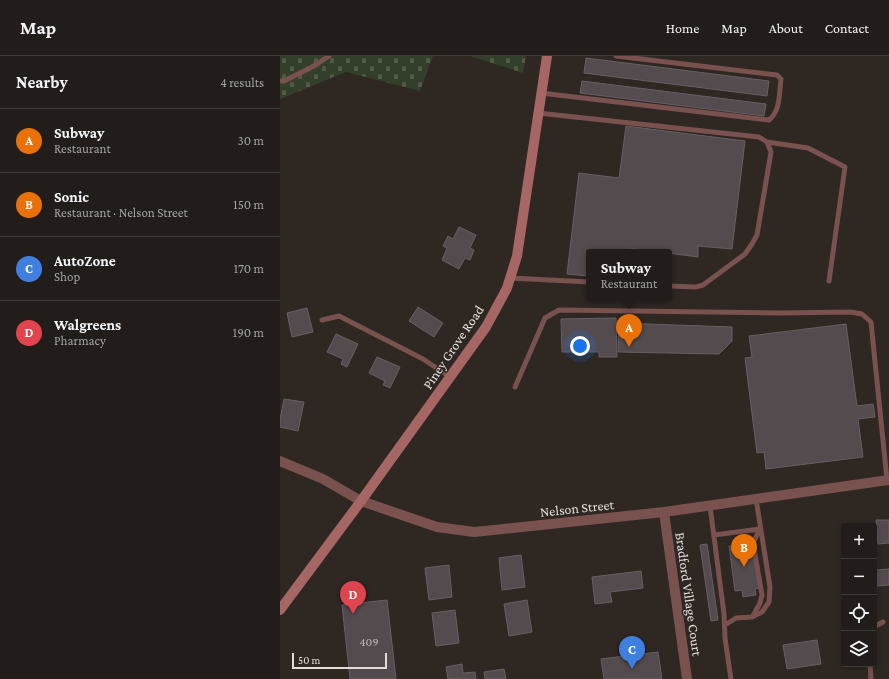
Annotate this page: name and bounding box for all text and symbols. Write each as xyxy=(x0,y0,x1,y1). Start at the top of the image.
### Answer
text: Map xyxy=(20,17,56,38)
text: Home xyxy=(666,20,699,36)
text: Map xyxy=(721,20,747,36)
text: About xyxy=(769,20,803,36)
text: Contact xyxy=(825,20,869,36)
text: Nearby xyxy=(16,73,68,92)
text: 4 results xyxy=(220,75,264,90)
text: Subway xyxy=(54,125,104,141)
text: A xyxy=(25,133,33,148)
text: 30 m xyxy=(238,133,264,148)
text: Restaurant xyxy=(54,141,111,156)
text: Sonic xyxy=(54,189,89,205)
text: B xyxy=(25,197,33,212)
text: 150 m xyxy=(233,197,264,212)
text: Restaurant · Nelson Street xyxy=(54,205,188,220)
popup xyxy=(586,249,672,301)
text: AutoZone xyxy=(54,253,116,269)
text: Subway xyxy=(601,260,651,276)
text: C xyxy=(25,261,33,276)
text: 170 m xyxy=(234,261,264,276)
text: Shop xyxy=(54,269,80,284)
text: Restaurant xyxy=(601,276,657,291)
street label: Piney Grove Road xyxy=(419,302,487,392)
pin: A xyxy=(616,314,642,347)
text: Walgreens xyxy=(54,317,121,333)
text: D xyxy=(25,325,33,340)
text: 190 m xyxy=(233,325,264,340)
text: Pharmacy xyxy=(54,333,106,348)
your location xyxy=(570,336,590,356)
street label: Nelson Street xyxy=(539,496,615,520)
map controls xyxy=(841,523,877,667)
button: + xyxy=(841,523,877,559)
street label: Bradford Village Court xyxy=(672,531,706,657)
pin: B xyxy=(731,534,757,567)
button: − xyxy=(841,559,877,595)
pin: D xyxy=(340,581,366,614)
button: locate xyxy=(841,595,877,631)
button: layers xyxy=(841,631,877,667)
house number: 409 xyxy=(359,635,379,649)
pin: C xyxy=(619,636,645,669)
scale bar xyxy=(292,651,387,670)
text: 50 m xyxy=(298,654,320,666)

